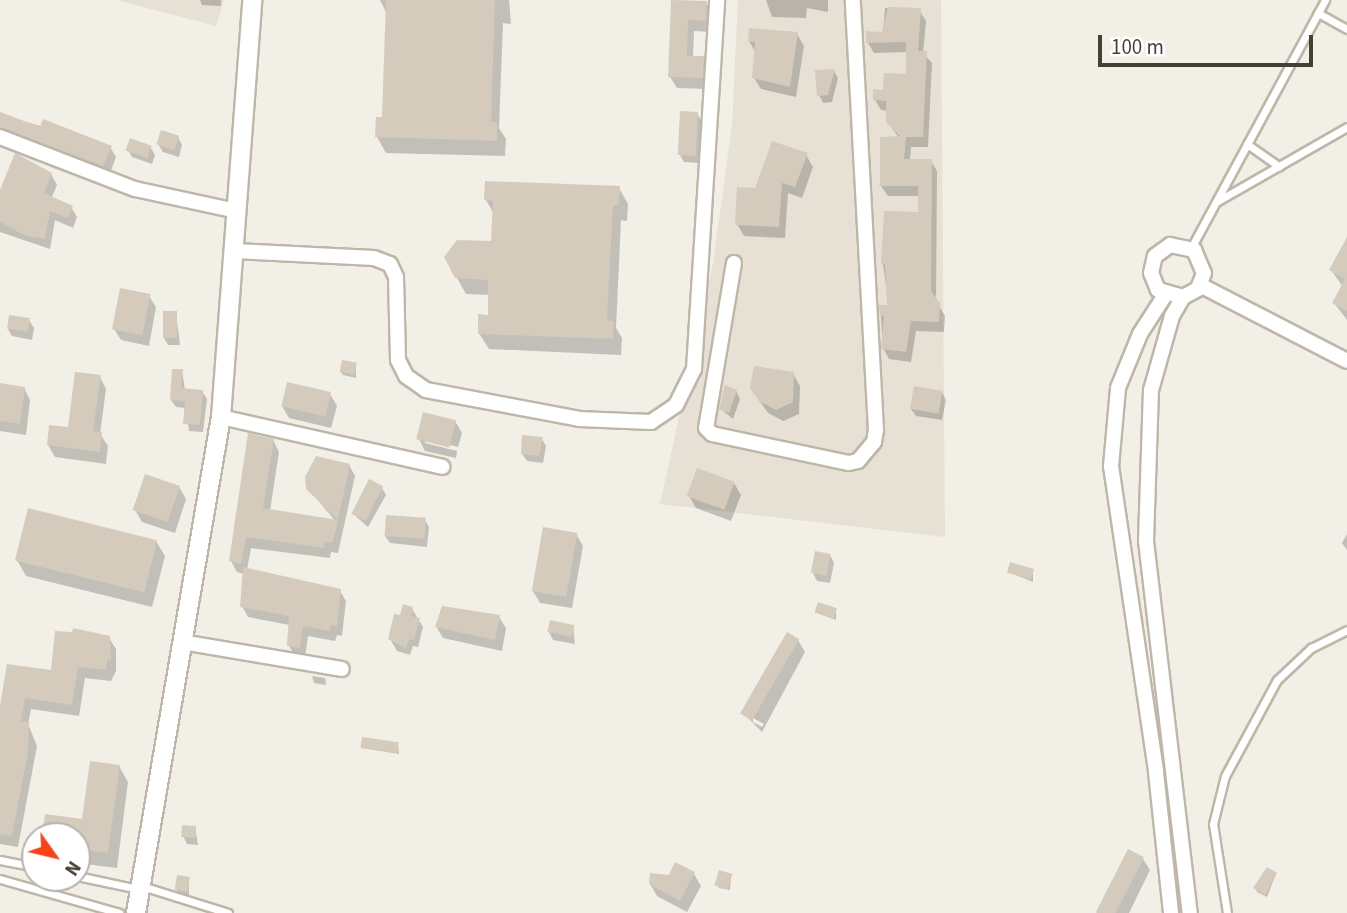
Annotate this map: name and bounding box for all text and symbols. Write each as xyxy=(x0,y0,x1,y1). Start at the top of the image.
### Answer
scale bar xyxy=(1102,21,1317,65)
text: 100 m xyxy=(1111,32,1164,62)
north arrow xyxy=(21,822,91,892)
text: N xyxy=(57,855,87,881)

